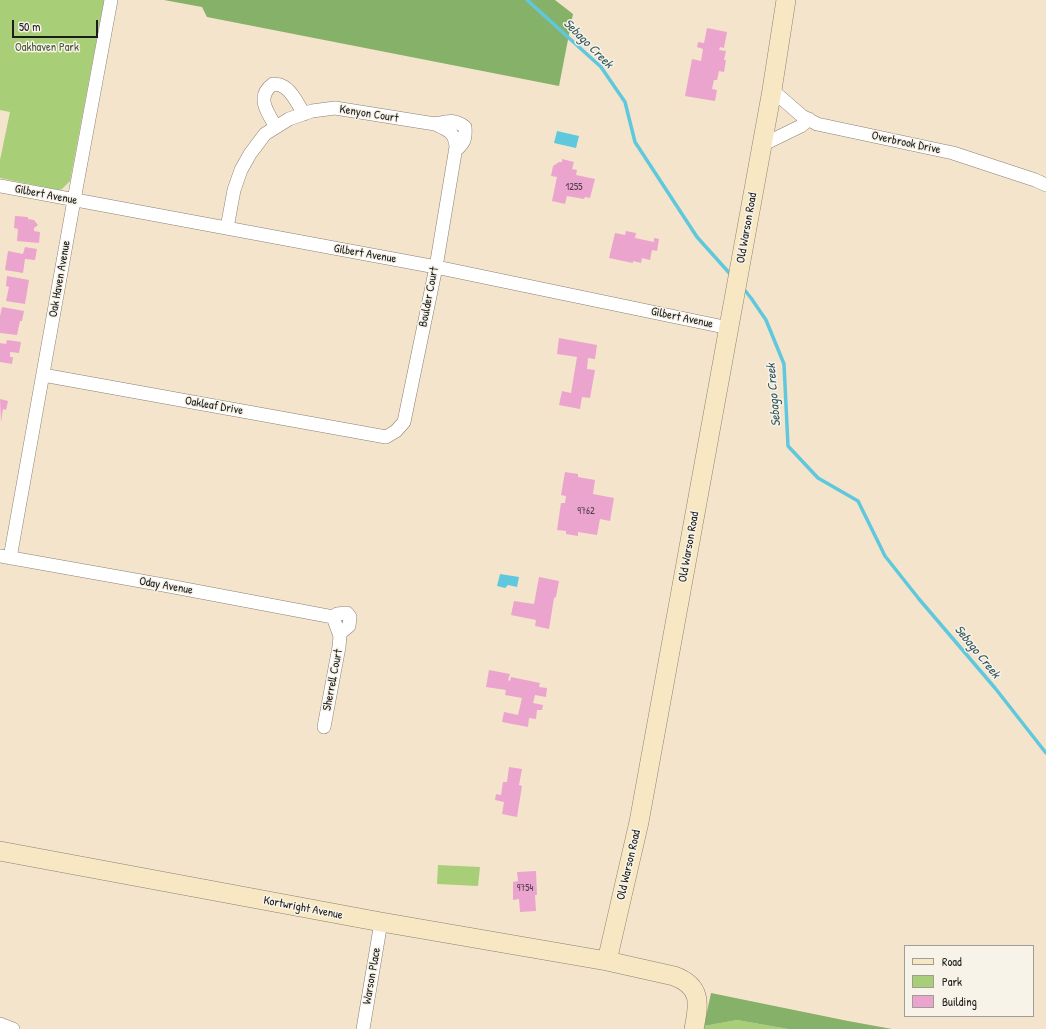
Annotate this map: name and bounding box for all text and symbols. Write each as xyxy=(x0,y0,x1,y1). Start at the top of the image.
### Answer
scale bar xyxy=(14,12,100,38)
water label: Sebago Creek xyxy=(560,16,616,72)
text: 50 m xyxy=(19,18,40,35)
park label: Oakhaven Park xyxy=(15,41,79,55)
street label: Kenyon Court xyxy=(338,102,400,126)
street label: Overbrook Drive xyxy=(870,129,942,157)
house number: 1255 xyxy=(566,181,582,193)
street label: Gilbert Avenue xyxy=(14,182,78,208)
street label: Old Warson Road xyxy=(734,192,760,264)
street label: Oak Haven Avenue xyxy=(46,240,74,318)
street label: Gilbert Avenue xyxy=(333,241,397,267)
street label: Boulder Court xyxy=(416,266,442,328)
street label: Gilbert Avenue xyxy=(650,304,714,332)
water label: Sebago Creek xyxy=(763,363,785,427)
street label: Oakleaf Drive xyxy=(184,394,244,418)
house number: 9762 xyxy=(577,505,595,517)
street label: Old Warson Road xyxy=(676,511,702,583)
street label: Oday Avenue xyxy=(138,574,194,598)
water label: Sebago Creek xyxy=(951,622,1003,682)
street label: Sherrell Court xyxy=(320,648,346,712)
street label: Old Warson Road xyxy=(614,829,644,901)
house number: 9754 xyxy=(517,882,533,894)
street label: Kortwright Avenue xyxy=(262,893,344,923)
legend xyxy=(904,945,1034,1017)
street label: Warson Place xyxy=(360,946,384,1006)
text: Road xyxy=(942,953,962,970)
text: Park xyxy=(942,973,962,990)
text: Building xyxy=(942,993,977,1010)

